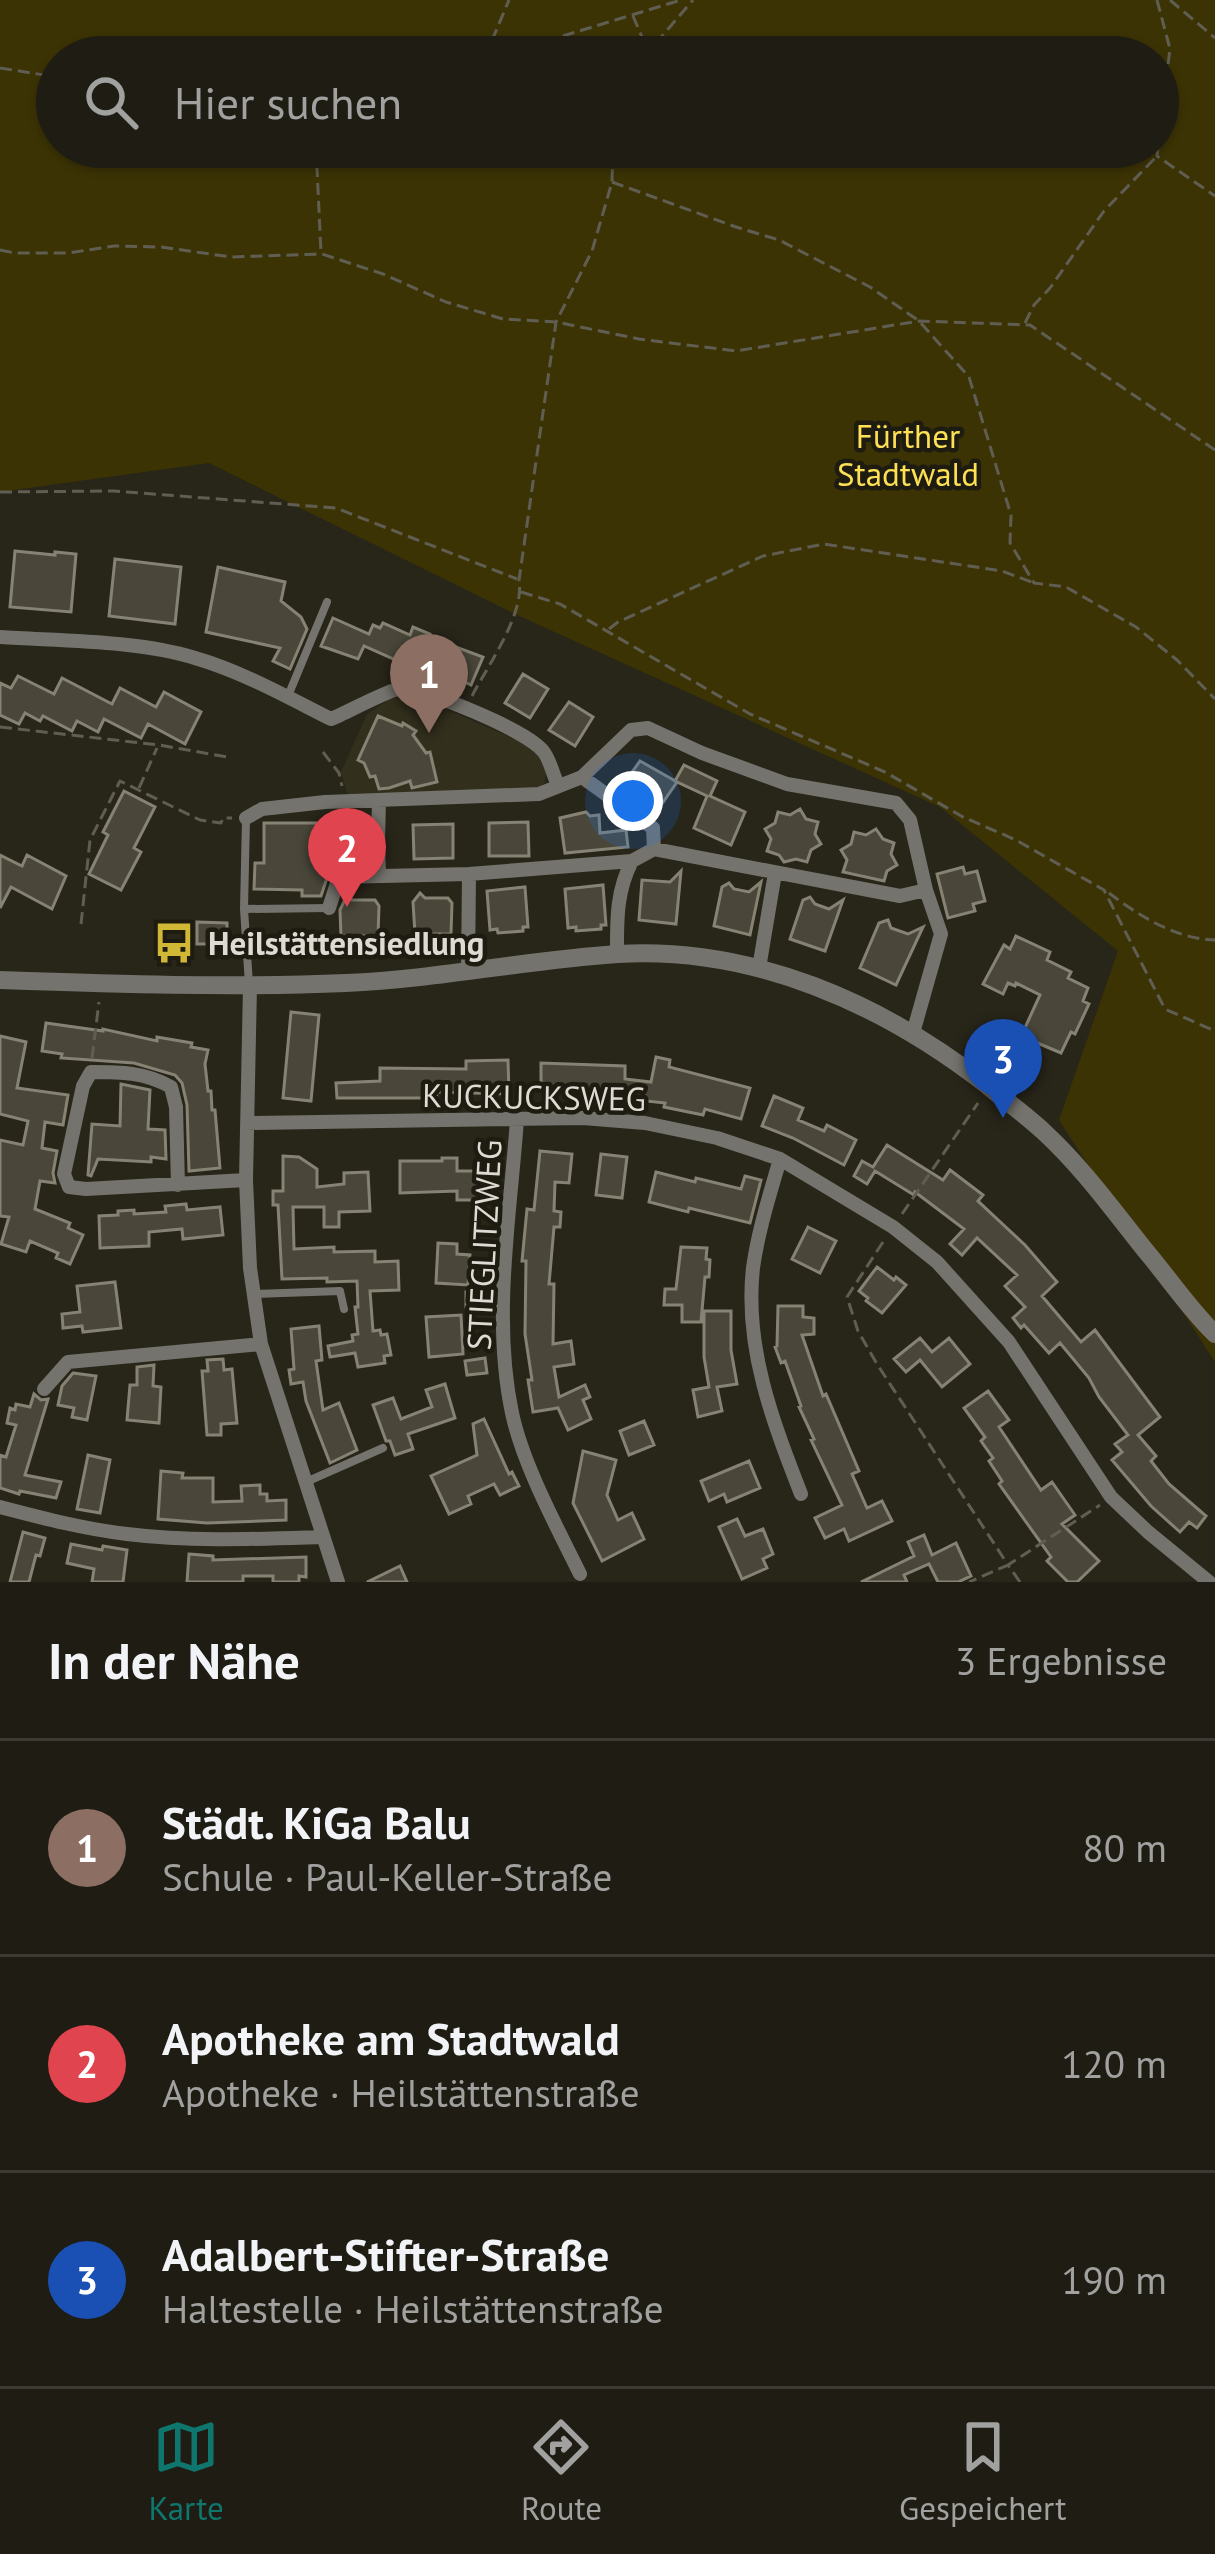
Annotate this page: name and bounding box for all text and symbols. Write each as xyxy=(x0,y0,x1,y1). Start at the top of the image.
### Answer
search box xyxy=(36,36,1179,168)
icon: search xyxy=(78,69,144,135)
text: Hier suchen xyxy=(174,73,402,131)
park label: Fürther Stadtwald xyxy=(837,414,979,495)
pin: 1 xyxy=(390,634,468,733)
your location xyxy=(603,771,663,831)
pin: 2 xyxy=(308,808,386,907)
bus stop icon: Heilstättensiedlung xyxy=(151,920,197,966)
place label: Heilstättensiedlung xyxy=(208,921,485,964)
pin: 3 xyxy=(964,1019,1042,1118)
street label: KUCKUCKSWEG xyxy=(422,1073,646,1120)
street label: STIEGLITZWEG xyxy=(457,1139,510,1351)
text: In der Nähe xyxy=(48,1627,300,1693)
text: 3 Ergebnisse xyxy=(955,1635,1167,1686)
text: Städt. KiGa Balu xyxy=(162,1793,471,1851)
text: 1 xyxy=(76,1822,98,1873)
text: 80 m xyxy=(1082,1822,1167,1873)
text: Schule · Paul-Keller-Straße xyxy=(162,1851,612,1902)
text: Apotheke am Stadtwald xyxy=(162,2009,620,2067)
text: 2 xyxy=(76,2038,98,2089)
text: 120 m xyxy=(1061,2038,1167,2089)
text: Apotheke · Heilstättenstraße xyxy=(162,2067,640,2118)
text: Adalbert-Stifter-Straße xyxy=(162,2225,609,2283)
text: 3 xyxy=(76,2254,98,2305)
text: 190 m xyxy=(1061,2254,1167,2305)
text: Haltestelle · Heilstättenstraße xyxy=(162,2283,664,2334)
tab: Karte xyxy=(149,2414,224,2529)
tab: Route xyxy=(521,2414,602,2529)
tab: Gespeichert xyxy=(899,2414,1066,2529)

